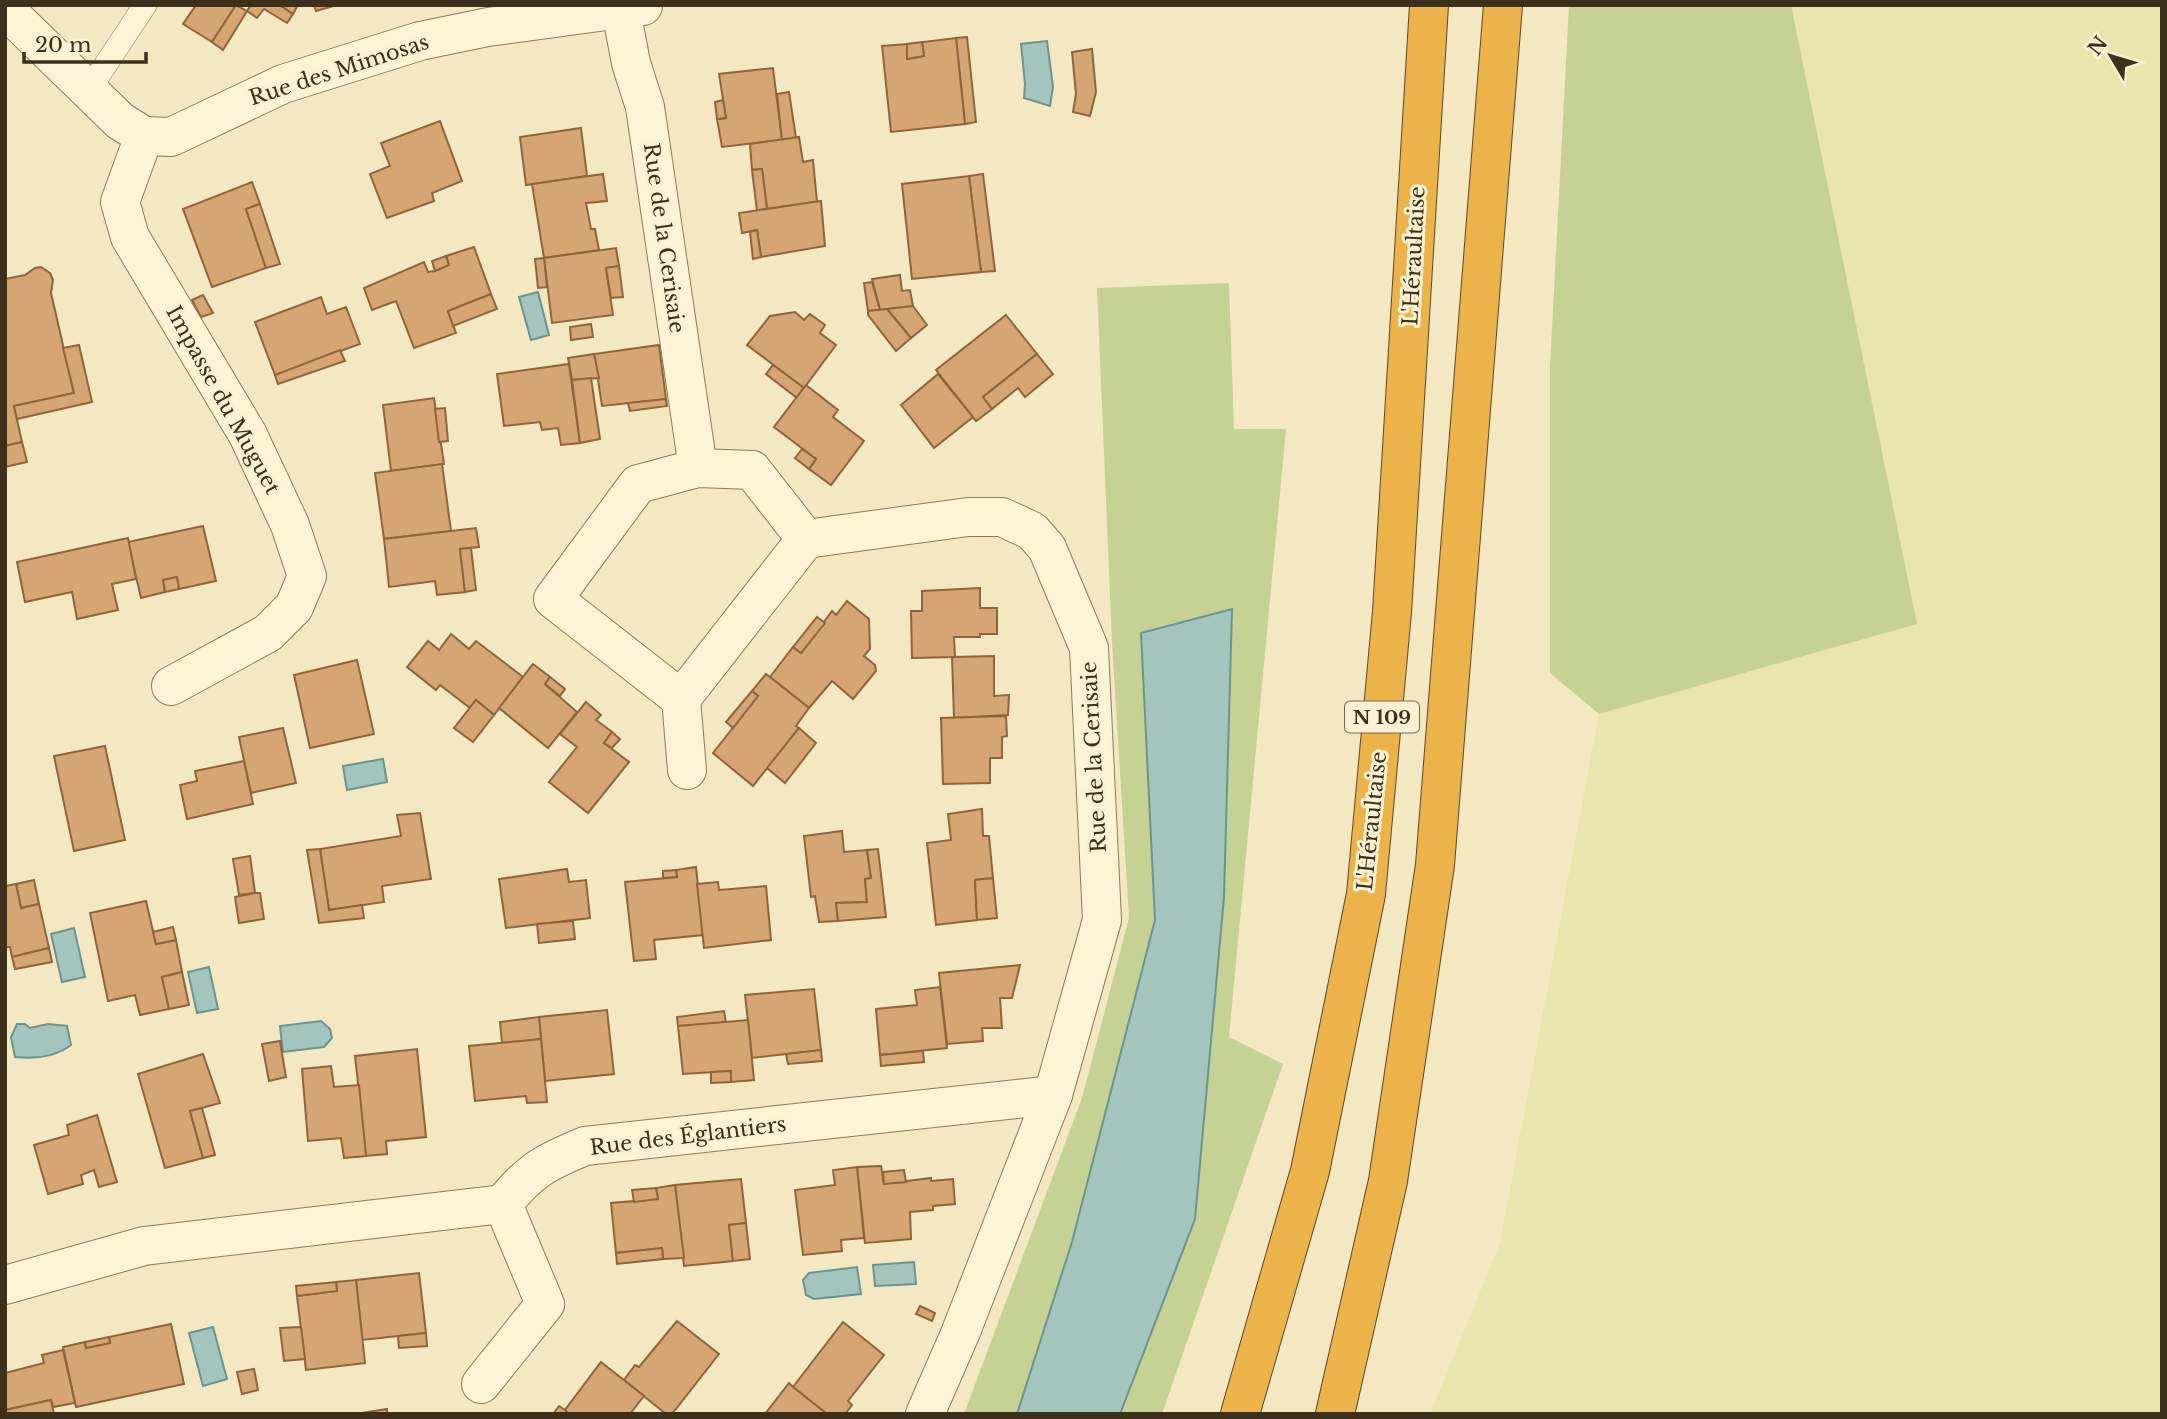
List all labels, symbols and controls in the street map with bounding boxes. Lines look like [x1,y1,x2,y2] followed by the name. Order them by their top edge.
[24,21,147,65] scale bar
[2076,21,2146,91] north arrow
[246,29,432,111] street label: Rue des Mimosas
[35,32,92,58] text: 20 m
[2083,32,2113,60] text: N
[638,141,690,335] street label: Rue de la Cerisaie
[1397,186,1431,326] street label: L'Héraultaise
[160,301,286,499] street label: Impasse du Muguet
[1076,661,1112,853] street label: Rue de la Cerisaie
[1345,702,1419,732] road number: N 109
[1352,750,1392,892] street label: L'Héraultaise
[588,1111,788,1161] street label: Rue des Églantiers

